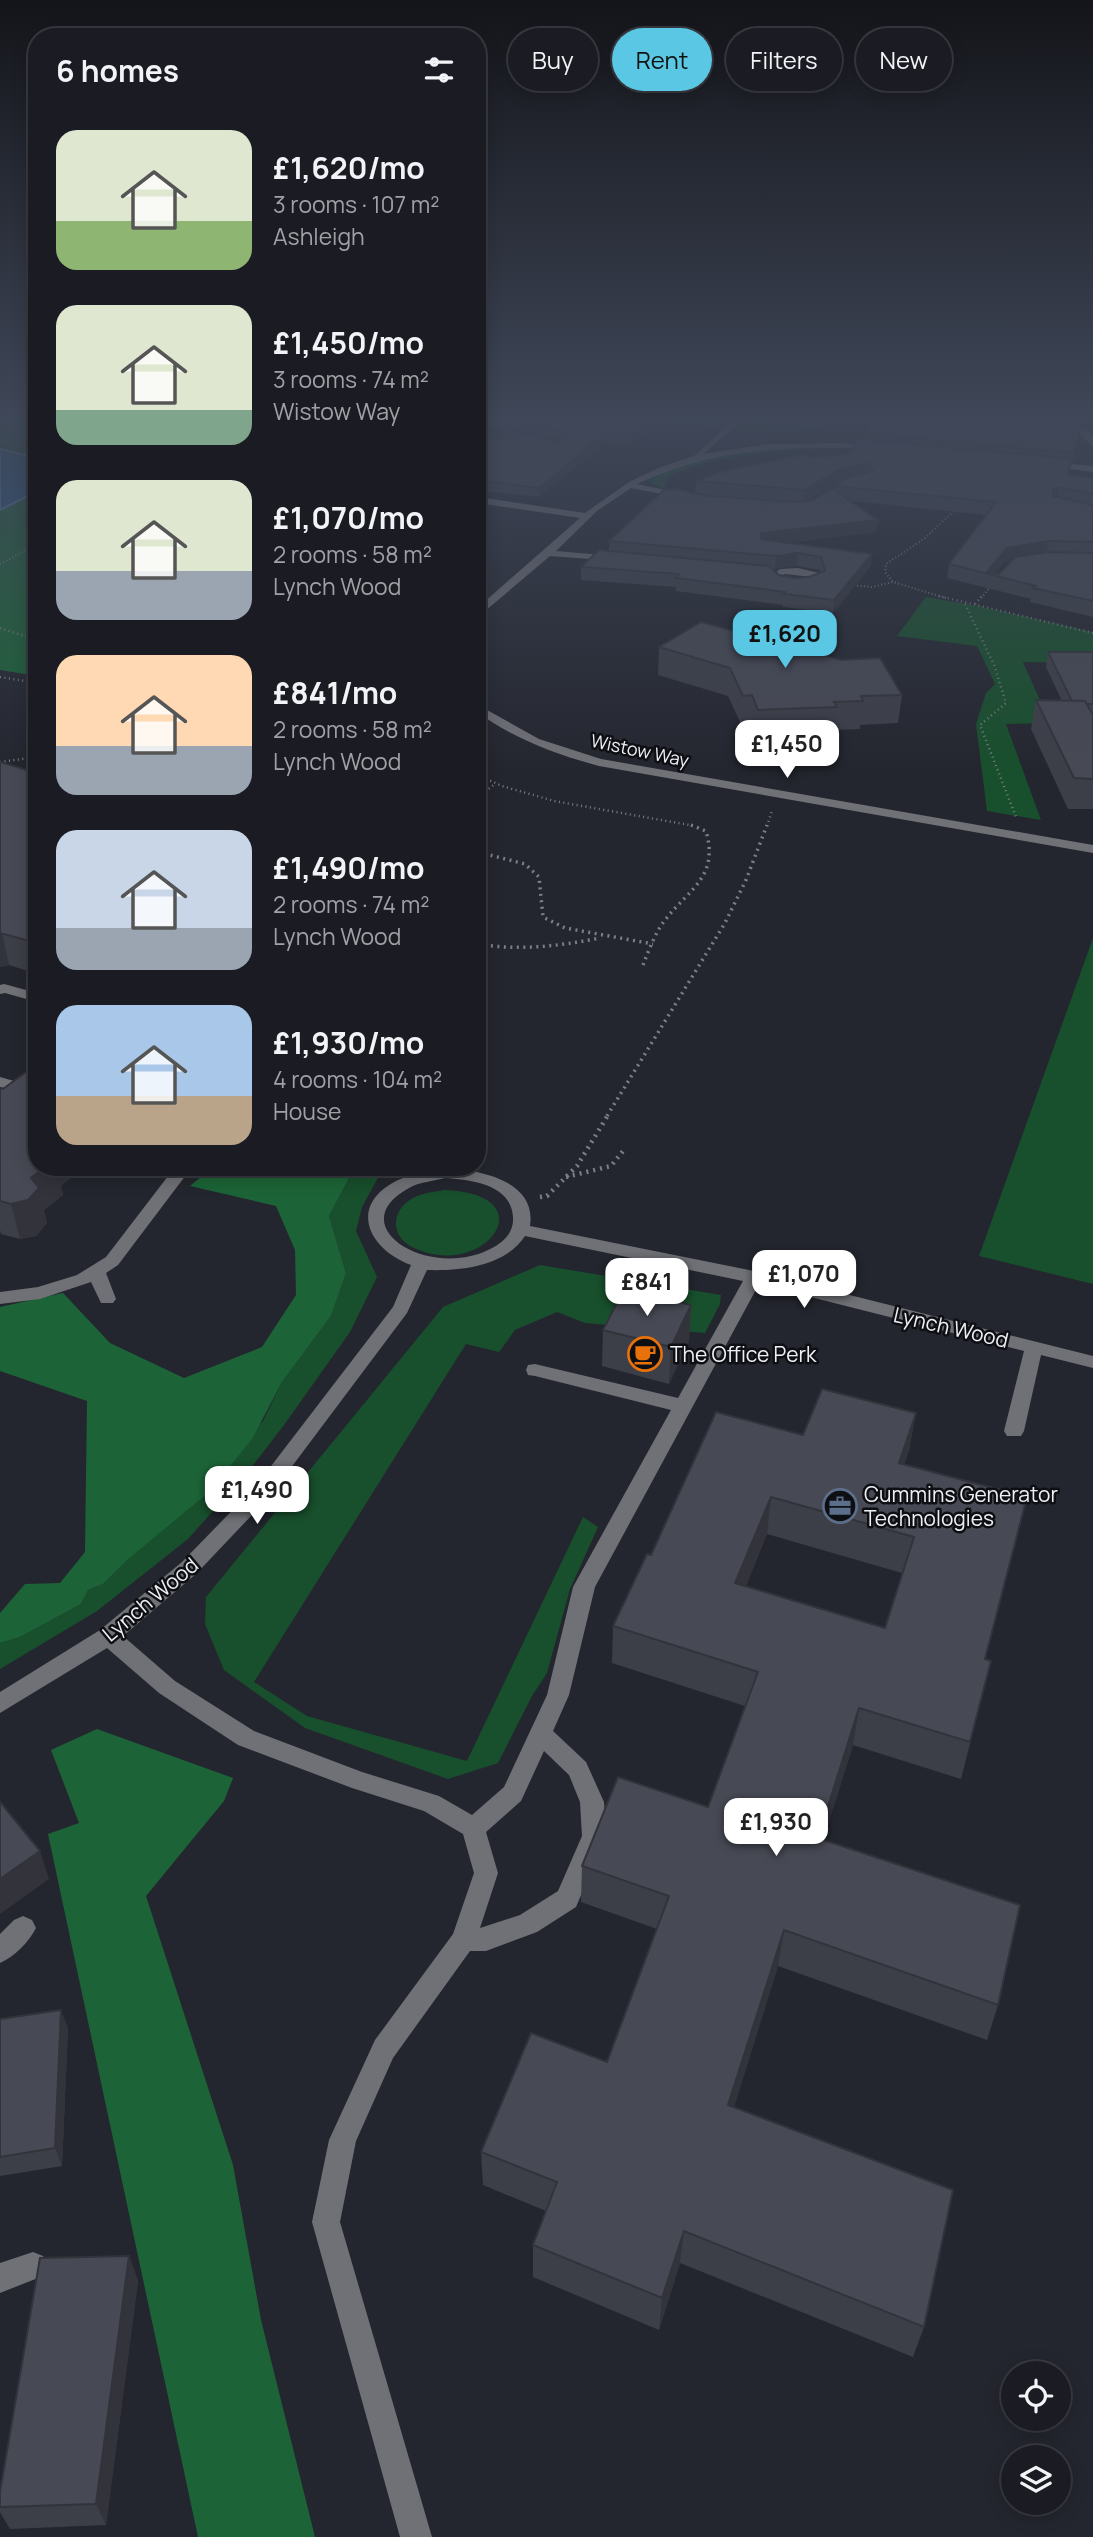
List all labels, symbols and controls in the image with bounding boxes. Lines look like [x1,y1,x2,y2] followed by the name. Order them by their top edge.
[508,28,598,91] chip: Buy
[612,28,712,91] chip: Rent
[726,28,842,91] chip: Filters
[856,28,952,91] chip: New
[56,50,179,91] text: 6 homes
[420,51,458,89] icon: filters
[273,147,425,188] text: £1,620/mo
[112,158,196,242] icon: home
[273,188,439,220] text: 3 rooms · 107 m²
[273,220,365,252] text: Ashleigh
[273,322,424,363] text: £1,450/mo
[112,333,196,417] icon: home
[273,363,429,395] text: 3 rooms · 74 m²
[273,395,400,427] text: Wistow Way
[273,497,424,538] text: £1,070/mo
[112,508,196,592] icon: home
[273,538,432,570] text: 2 rooms · 58 m²
[273,570,401,602] text: Lynch Wood
[728,610,842,670] pin: £1,620
[749,617,821,649] text: £1,620
[273,672,397,713] text: £841/mo
[112,683,196,767] icon: home
[273,713,432,745] text: 2 rooms · 58 m²
[730,720,844,780] pin: £1,450
[751,727,823,759] text: £1,450
[589,728,692,772] street label: Wistow Way
[273,745,401,777] text: Lynch Wood
[273,847,424,888] text: £1,490/mo
[112,858,196,942] icon: home
[273,888,429,920] text: 2 rooms · 74 m²
[273,920,401,952] text: Lynch Wood
[273,1022,424,1063] text: £1,930/mo
[112,1033,196,1117] icon: home
[273,1063,442,1095] text: 4 rooms · 104 m²
[273,1095,342,1127] text: House
[747,1250,861,1310] pin: £1,070
[768,1257,840,1289] text: £1,070
[606,1258,688,1318] pin: £841
[621,1265,673,1297] text: £841
[891,1300,1011,1354] street label: Lynch Wood
[626,1335,664,1373] cafe icon: The Office Perk
[670,1340,817,1368] place label: The Office Perk
[200,1466,314,1526] pin: £1,490
[221,1473,293,1505] text: £1,490
[864,1480,1058,1532] place label: Cummins Generator Technologies
[821,1487,859,1525] office icon: Cummins Generator Technologies
[96,1551,204,1647] street label: Lynch Wood
[719,1798,833,1858] pin: £1,930
[740,1805,812,1837] text: £1,930
[1001,2361,1071,2515] map controls
[1001,2361,1071,2431] button: locate
[1001,2445,1071,2515] button: layers

